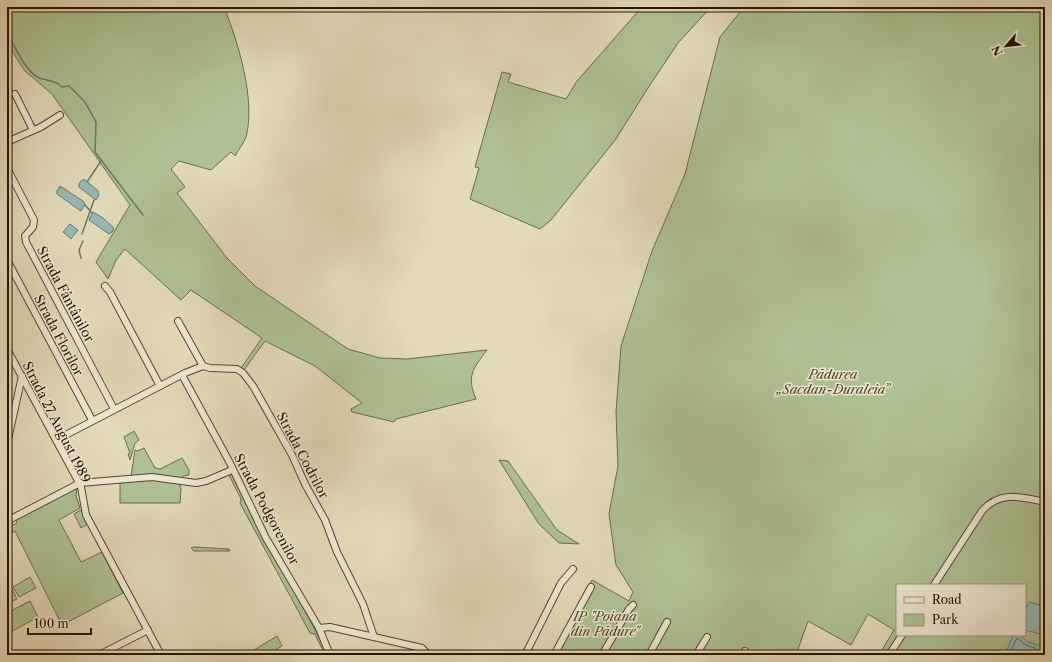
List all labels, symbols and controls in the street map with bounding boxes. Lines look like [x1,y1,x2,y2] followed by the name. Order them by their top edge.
[986,26,1026,66] north arrow
[989,43,1006,58] text: N
[34,243,98,345] street label: Strada Fântânilor
[31,292,87,379] street label: Strada Florilor
[19,359,95,485] street label: Strada 27 August 1989
[774,366,892,397] park label: Pădurea „Sacdan-Duraleia”
[274,409,333,501] street label: Strada Codrilor
[231,451,303,568] street label: Strada Podgorenilor
[896,584,1026,636] legend
[932,592,962,607] text: Road
[571,608,641,639] park label: IP "Poiana din Pădure"
[28,610,91,636] scale bar
[932,612,959,627] text: Park
[34,616,69,631] text: 100 m

